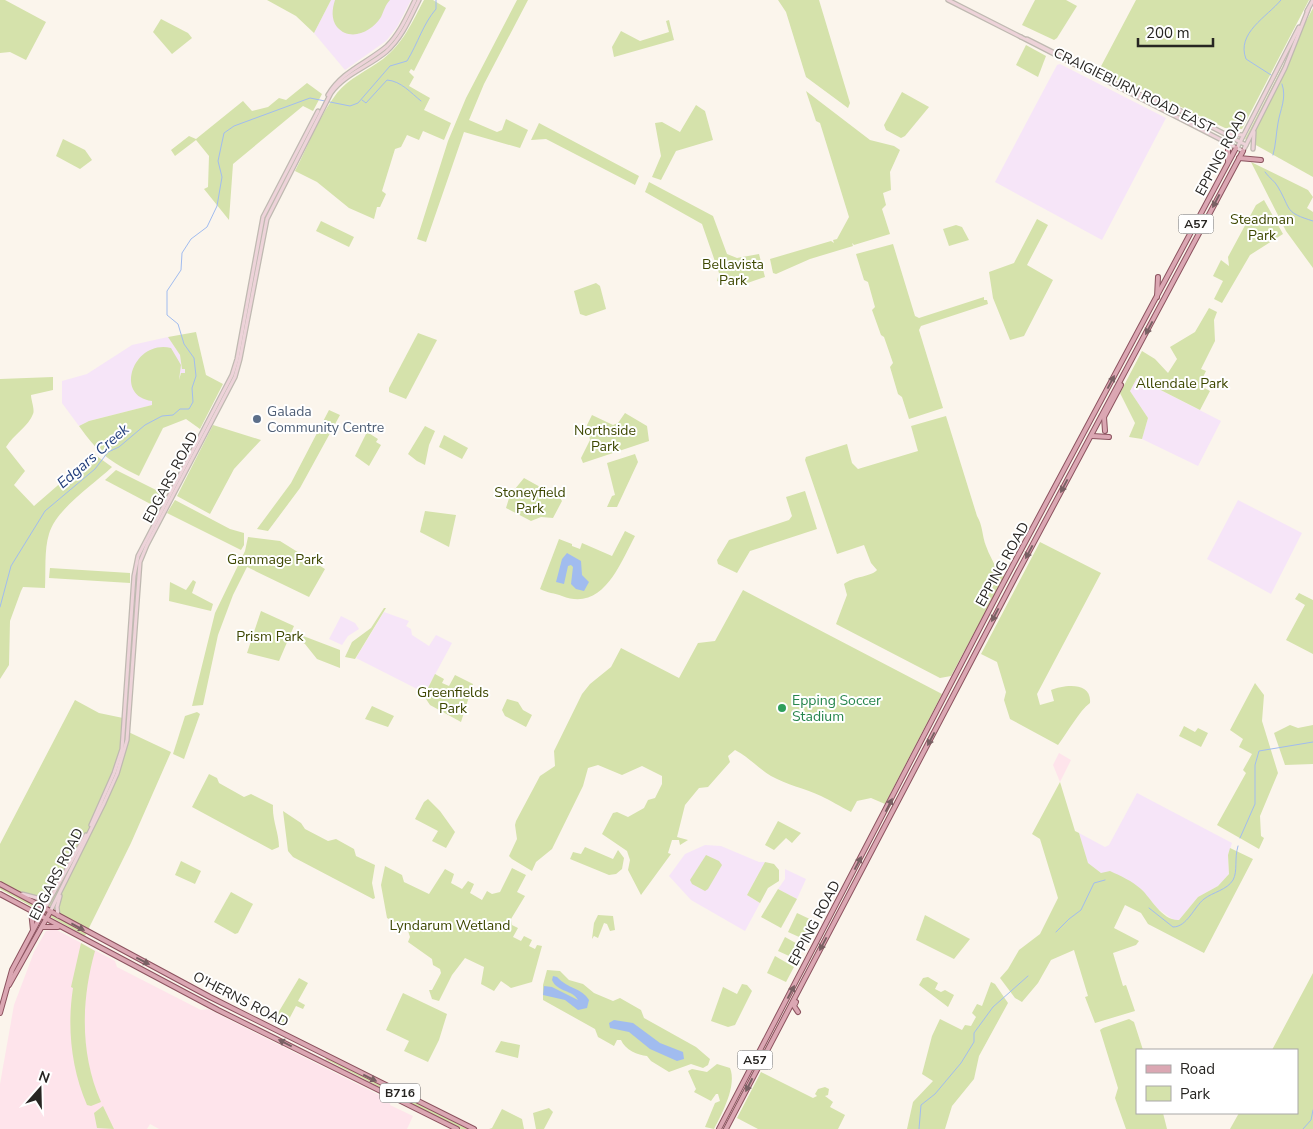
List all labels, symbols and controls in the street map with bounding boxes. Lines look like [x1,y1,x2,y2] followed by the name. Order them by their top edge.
[1138,15,1213,47] scale bar
[1146,23,1190,43] text: 200 m
[1050,43,1218,138] street label: CRAIGIEBURN ROAD EAST
[1191,107,1252,199] street label: EPPING ROAD
[1212,194,1220,208] one-way arrow
[1230,210,1294,245] park label: Steadman Park
[1178,214,1214,233] road number: A57
[702,255,764,290] park label: Bellavista Park
[1144,321,1153,334] one-way arrow
[1136,374,1229,393] park label: Allendale Park
[1107,375,1115,390] one-way arrow
[267,402,384,437] place label: Galada Community Centre
[251,413,263,425] marker: Galada Community Centre
[53,419,134,493] water label: Edgars Creek
[574,421,636,456] park label: Northside Park
[138,428,203,526] street label: EDGARS ROAD
[1060,478,1068,493] one-way arrow
[494,483,566,518] park label: Stoneyfield Park
[971,519,1034,610] street label: EPPING ROAD
[1025,544,1033,559] one-way arrow
[227,550,324,569] park label: Gammage Park
[991,608,999,623] one-way arrow
[236,627,305,646] park label: Prism Park
[417,683,489,718] park label: Greenfields Park
[792,691,881,726] place label: Epping Soccer Stadium
[776,702,788,714] marker: Epping Soccer Stadium
[927,732,935,746] one-way arrow
[885,797,893,812] one-way arrow
[25,825,88,924] street label: EDGARS ROAD
[854,856,862,870] one-way arrow
[784,877,845,969] street label: EPPING ROAD
[390,916,510,935] park label: Lyndarum Wetland
[71,923,85,931] one-way arrow
[819,937,827,952] one-way arrow
[135,957,150,965] one-way arrow
[190,967,292,1032] street label: O'HERNS ROAD
[787,985,795,1000] one-way arrow
[277,1039,292,1047] one-way arrow
[1136,1049,1298,1114] legend
[738,1050,772,1070] road number: A57
[1180,1059,1215,1079] text: Road
[15,1064,65,1114] north arrow
[36,1067,52,1088] text: N
[363,1074,378,1082] one-way arrow
[745,1078,753,1092] one-way arrow
[380,1084,420,1102] road number: B716
[1180,1084,1210,1104] text: Park

